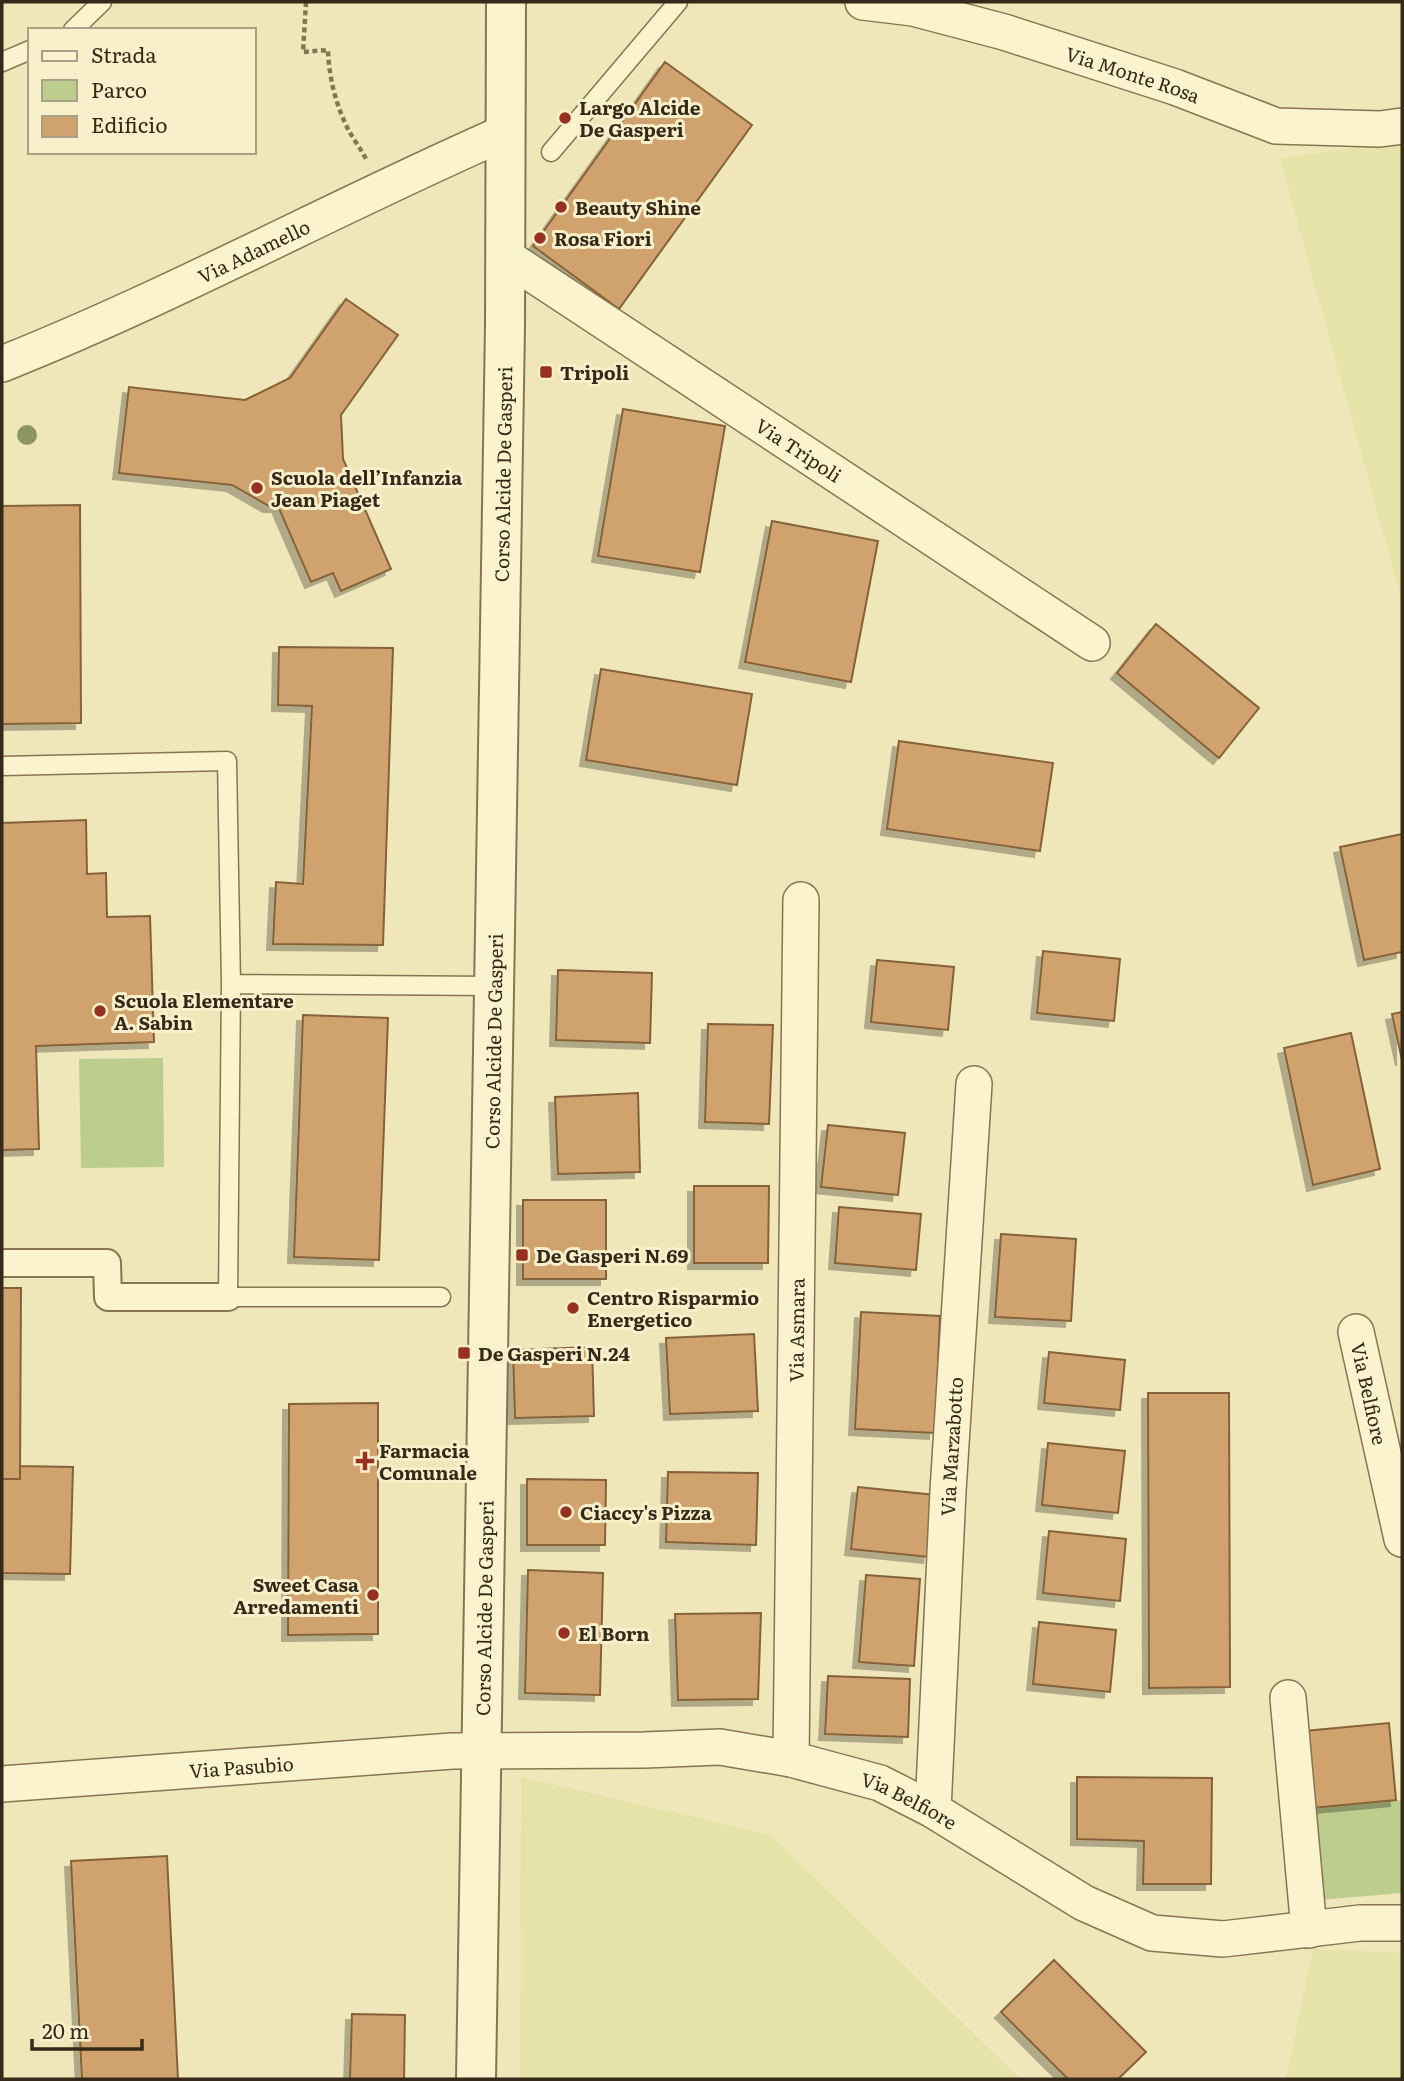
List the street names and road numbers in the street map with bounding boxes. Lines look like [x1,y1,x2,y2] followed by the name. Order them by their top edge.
[1062,39,1205,110] street label: Via Monte Rosa
[193,212,314,290] street label: Via Adamello
[487,366,518,582] street label: Corso Alcide De Gasperi
[750,411,848,489] street label: Via Tripoli
[477,933,509,1149] street label: Corso Alcide De Gasperi
[781,1277,811,1382] street label: Via Asmara
[1345,1339,1395,1448] street label: Via Belfiore
[933,1376,969,1517] street label: Via Marzabotto
[468,1500,500,1716] street label: Corso Alcide De Gasperi
[188,1749,295,1784] street label: Via Pasubio
[858,1765,963,1836] street label: Via Belfiore

